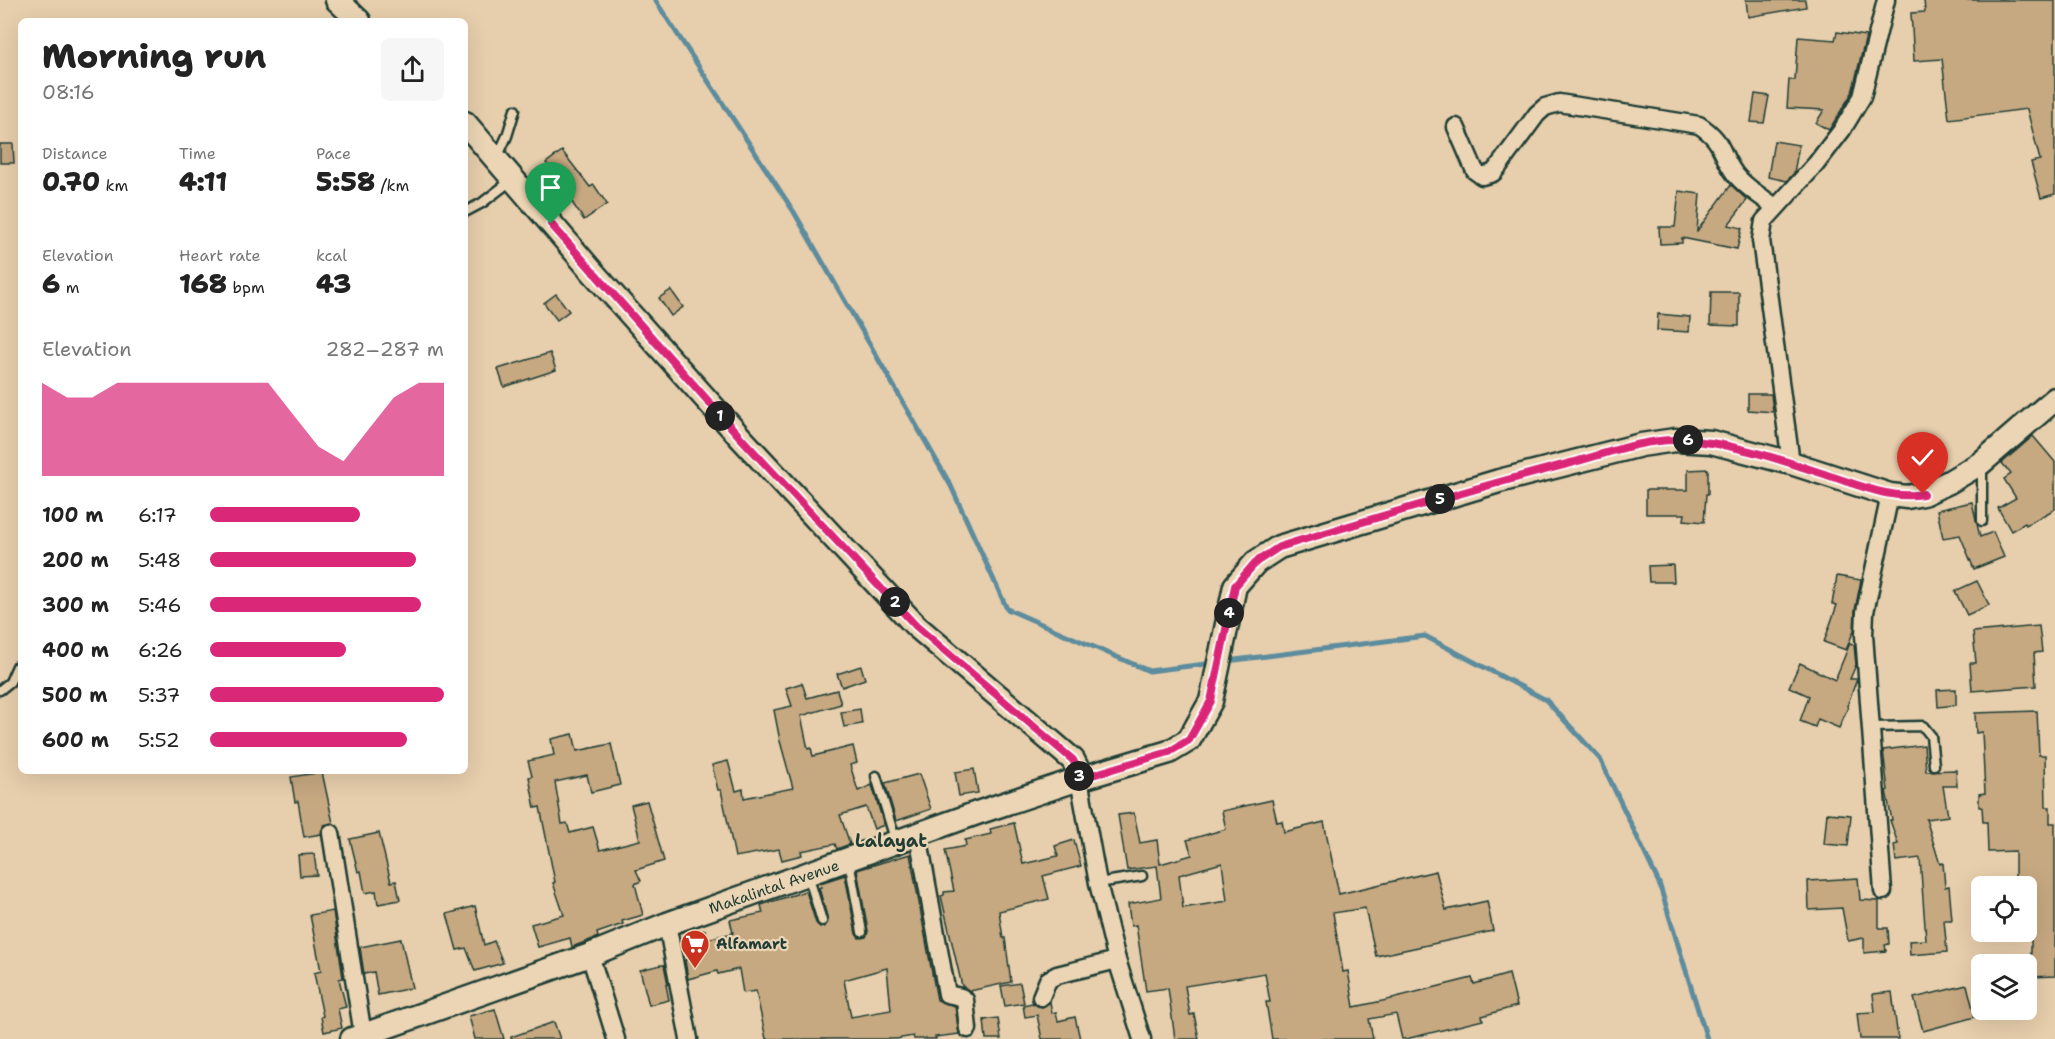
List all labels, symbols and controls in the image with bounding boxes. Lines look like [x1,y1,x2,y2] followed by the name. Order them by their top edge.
[42,34,266,79] text: Morning run
[381,38,444,101] button: share
[42,79,95,105] text: 08:16
[42,143,108,164] text: Distance
[179,143,216,164] text: Time
[316,143,351,164] text: Pace
[525,162,576,224] pin
[42,164,100,199] text: 0.70
[179,164,227,199] text: 4:11
[316,164,375,199] text: 5:58
[534,171,567,204] icon: arrive
[100,175,128,196] text: km
[375,175,409,196] text: /km
[42,245,114,266] text: Elevation
[179,245,261,266] text: Heart rate
[316,245,347,266] text: kcal
[42,266,60,301] text: 6
[179,266,227,301] text: 168
[316,266,351,301] text: 43
[60,277,79,298] text: m
[227,277,265,298] text: bpm
[42,336,132,362] text: Elevation
[326,336,444,362] text: 282–287 m
[705,401,735,431] pin: 1
[716,405,724,426] text: 1
[1673,425,1703,455] pin: 6
[1682,429,1694,450] text: 6
[1897,432,1948,494] pin
[1906,441,1939,474] icon: check
[1425,484,1455,514] pin: 5
[1435,488,1445,509] text: 5
[42,502,104,528] text: 100 m
[138,502,177,528] text: 6:17
[42,547,109,573] text: 200 m
[138,547,181,573] text: 5:48
[880,587,910,617] pin: 2
[889,591,901,612] text: 2
[42,592,109,618] text: 300 m
[138,592,181,618] text: 5:46
[1214,598,1244,628] pin: 4
[1223,602,1235,623] text: 4
[42,637,109,663] text: 400 m
[138,637,183,663] text: 6:26
[42,682,108,708] text: 500 m
[138,682,180,708] text: 5:37
[42,727,109,753] text: 600 m
[138,727,180,753] text: 5:52
[1064,761,1094,791] pin: 3
[1073,765,1085,786] text: 3
[855,829,927,853] district label: Lalayat
[706,855,842,919] street label: Makalintal Avenue
[1971,876,2037,1020] map controls
[1971,876,2037,942] button: locate
[679,928,711,970] supermarket icon: Alfamart
[716,934,787,954] place label: Alfamart
[1971,954,2037,1020] button: layers

